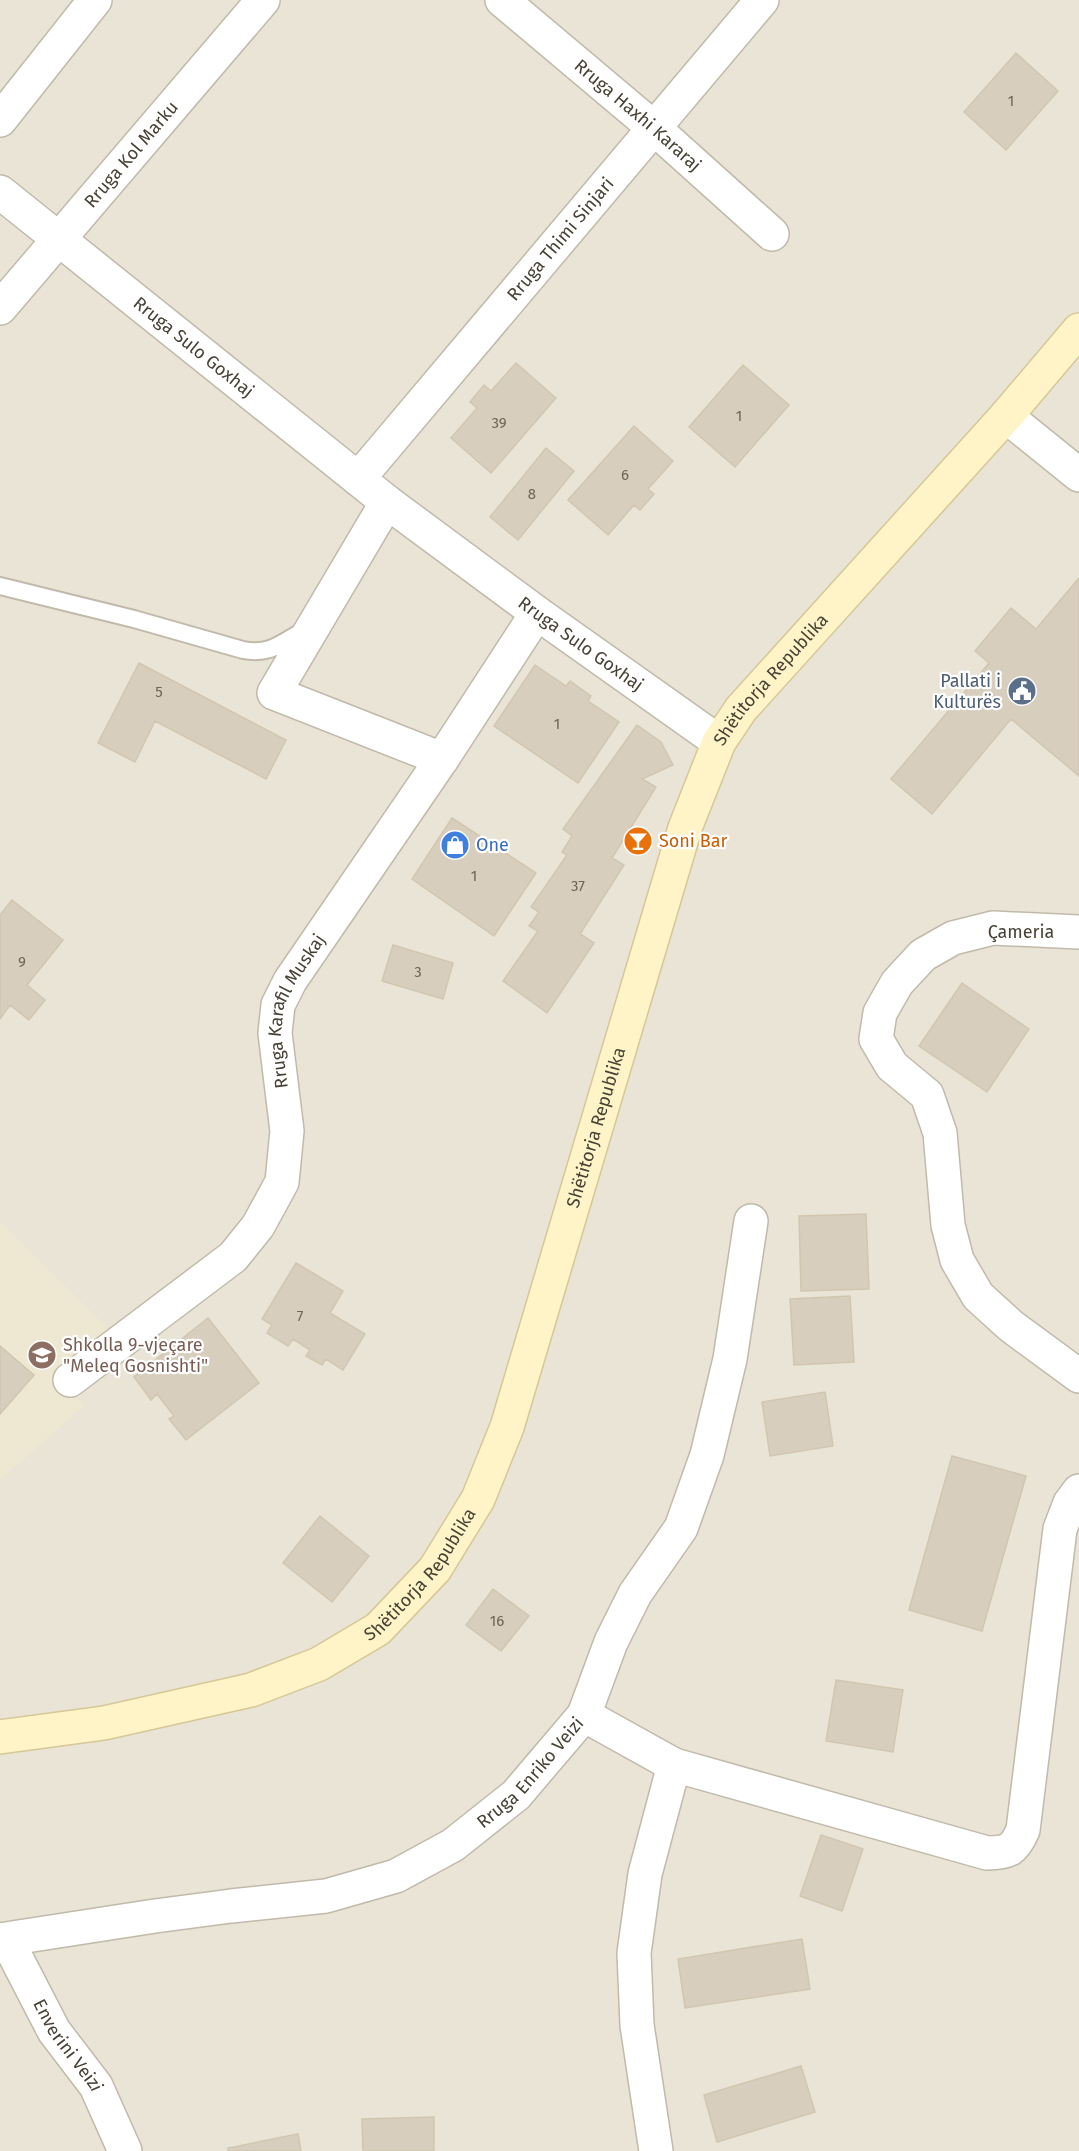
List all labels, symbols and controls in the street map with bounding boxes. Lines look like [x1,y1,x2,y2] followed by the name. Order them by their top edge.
[570,55,706,176] street label: Rruga Haxhi Kararaj
[1008,92,1014,110] house number: 1
[80,97,183,212] street label: Rruga Kol Marku
[502,173,619,305] street label: Rruga Thimi Sinjari
[129,292,258,402] street label: Rruga Sulo Goxhaj
[736,407,742,425] house number: 1
[491,414,507,432] house number: 39
[621,466,629,484] house number: 6
[528,485,536,503] house number: 8
[514,592,648,696] street label: Rruga Sulo Goxhaj
[709,609,833,750] street label: Shëtitorja Republika
[933,670,1001,713] place label: Pallati i Kulturës
[1006,675,1038,707] public building icon: Pallati i Kulturës
[155,683,163,701] house number: 5
[554,715,560,733] house number: 1
[622,825,654,857] bar icon: Soni Bar
[439,829,471,861] shop icon: One
[659,830,727,852] place label: Soni Bar
[476,834,509,856] place label: One
[471,867,477,885] house number: 1
[571,877,585,895] house number: 37
[988,921,1054,943] street label: Çameria
[264,930,330,1090] street label: Rruga Karafil Muskaj
[18,953,26,971] house number: 9
[414,963,422,981] house number: 3
[562,1045,630,1210] street label: Shëtitorja Republika
[297,1307,304,1325] house number: 7
[63,1334,208,1377] place label: Shkolla 9-vjeçare "Meleq Gosnishti"
[26,1339,58,1371] school or university icon: Shkolla 9-vjeçare "Meleq Gosnishti"
[360,1504,481,1646] street label: Shëtitorja Republika
[490,1612,504,1630] house number: 16
[472,1713,588,1833] street label: Rruga Enriko Veizi
[28,1995,108,2095] street label: Enverini Veizi

